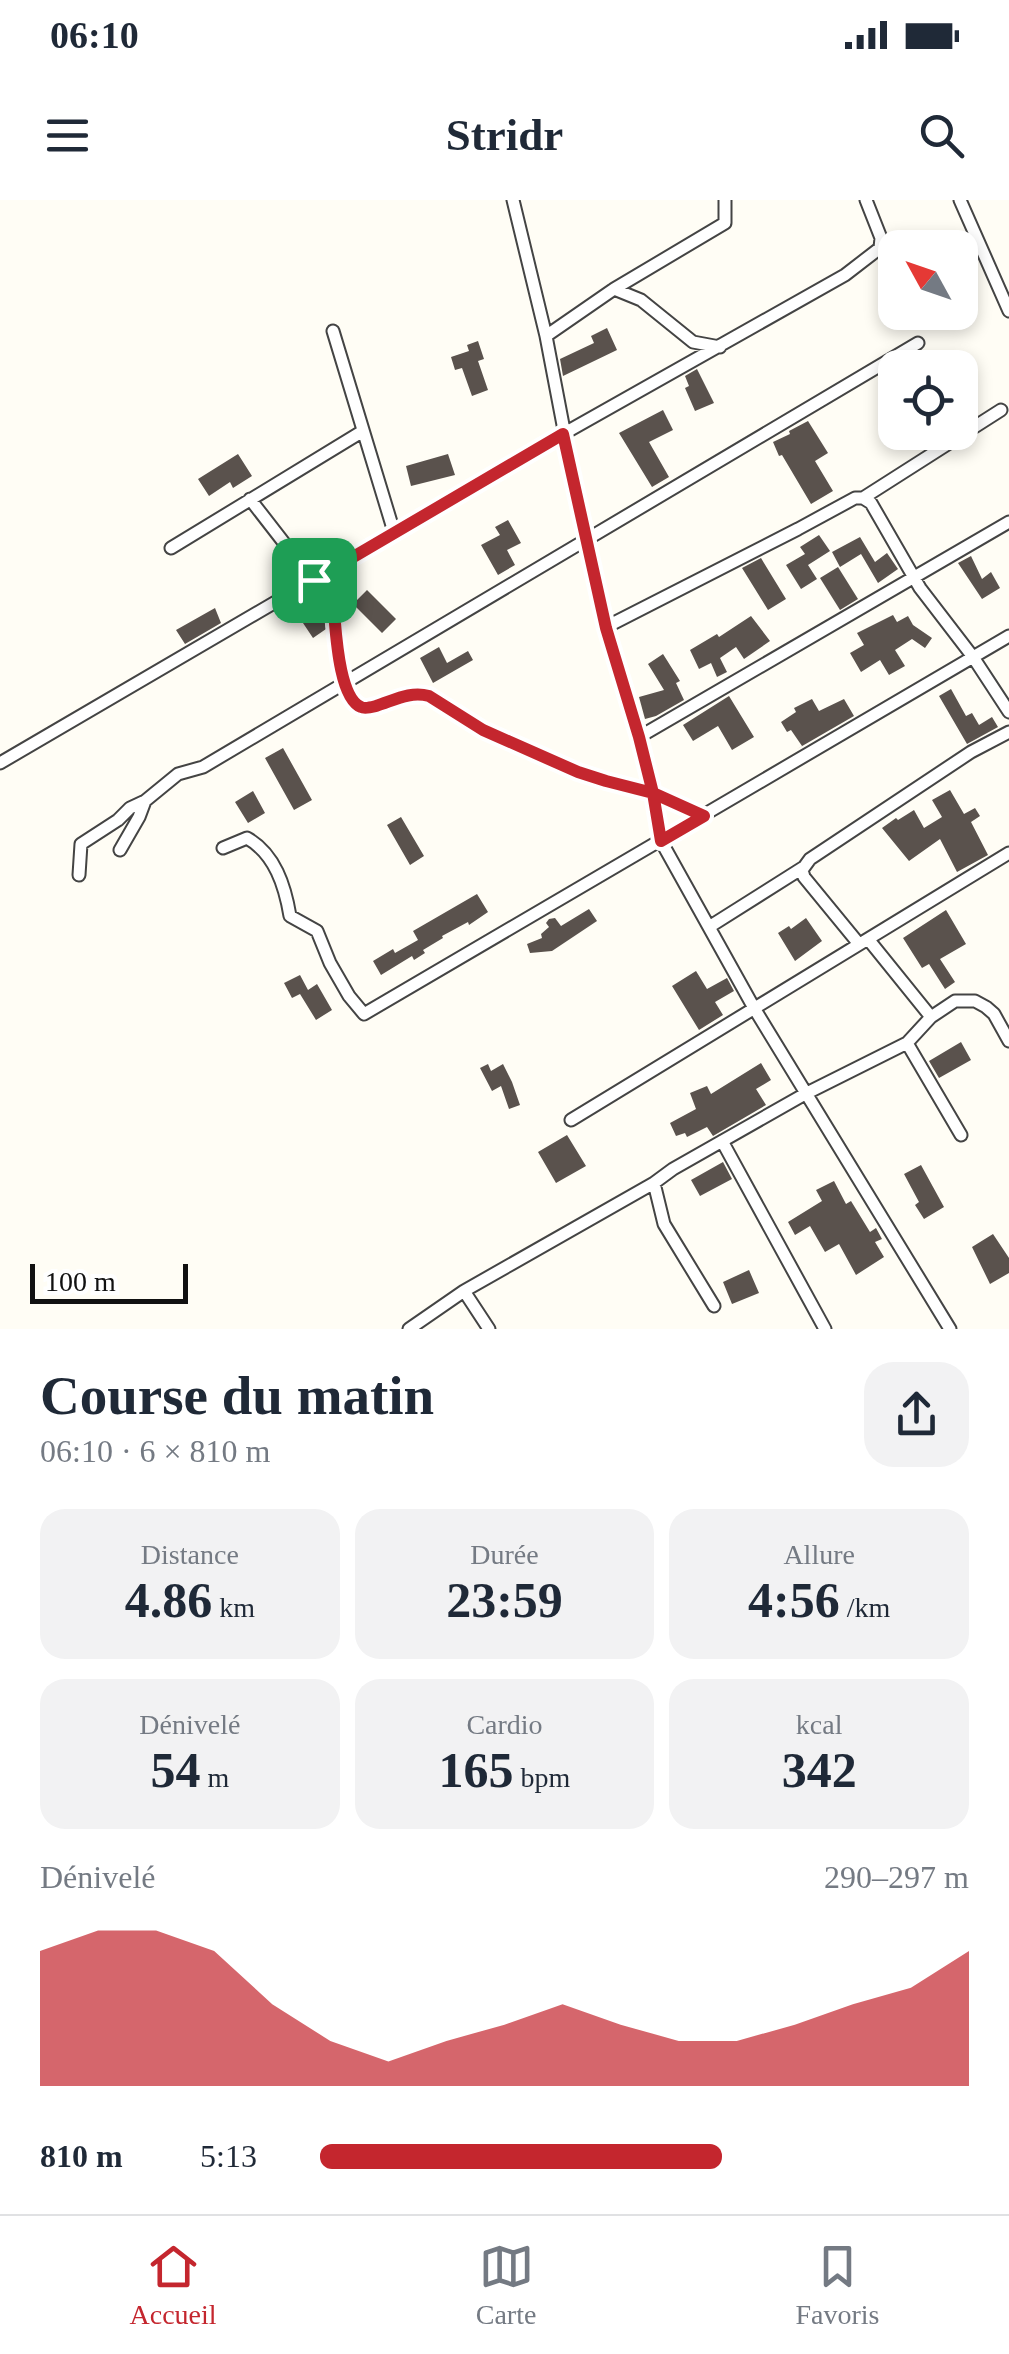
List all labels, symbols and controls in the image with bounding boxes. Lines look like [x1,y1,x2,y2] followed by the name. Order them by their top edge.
[50,14,139,56] text: 06:10
[40,108,95,163] icon: menu
[914,108,969,163] icon: search
[446,110,563,160] text: Stridr
[878,230,978,330] north arrow
[878,230,978,450] map controls
[878,350,978,450] button: locate
[272,538,357,623] pin
[287,553,342,608] icon: arrive
[30,1259,188,1304] scale bar
[45,1266,116,1297] text: 100 m
[864,1362,969,1467] button: share
[40,1365,434,1426] text: Course du matin
[40,1433,270,1469] text: 06:10 · 6 × 810 m
[141,1539,239,1570] text: Distance
[470,1539,539,1570] text: Durée
[783,1539,855,1570] text: Allure
[125,1572,212,1628] text: 4.86
[446,1572,563,1628] text: 23:59
[748,1572,840,1628] text: 4:56
[212,1592,255,1623] text: km
[840,1592,890,1623] text: /km
[139,1709,240,1740] text: Dénivelé
[466,1709,543,1740] text: Cardio
[796,1709,842,1740] text: kcal
[150,1742,200,1798] text: 54
[439,1742,514,1798] text: 165
[782,1742,857,1798] text: 342
[200,1762,229,1793] text: m
[514,1762,570,1793] text: bpm
[40,1859,156,1895] text: Dénivelé
[824,1859,969,1895] text: 290–297 m
[40,2138,123,2174] text: 810 m
[200,2138,257,2174] text: 5:13
[130,2239,217,2331] tab: Accueil
[476,2239,536,2331] tab: Carte
[795,2239,879,2331] tab: Favoris

